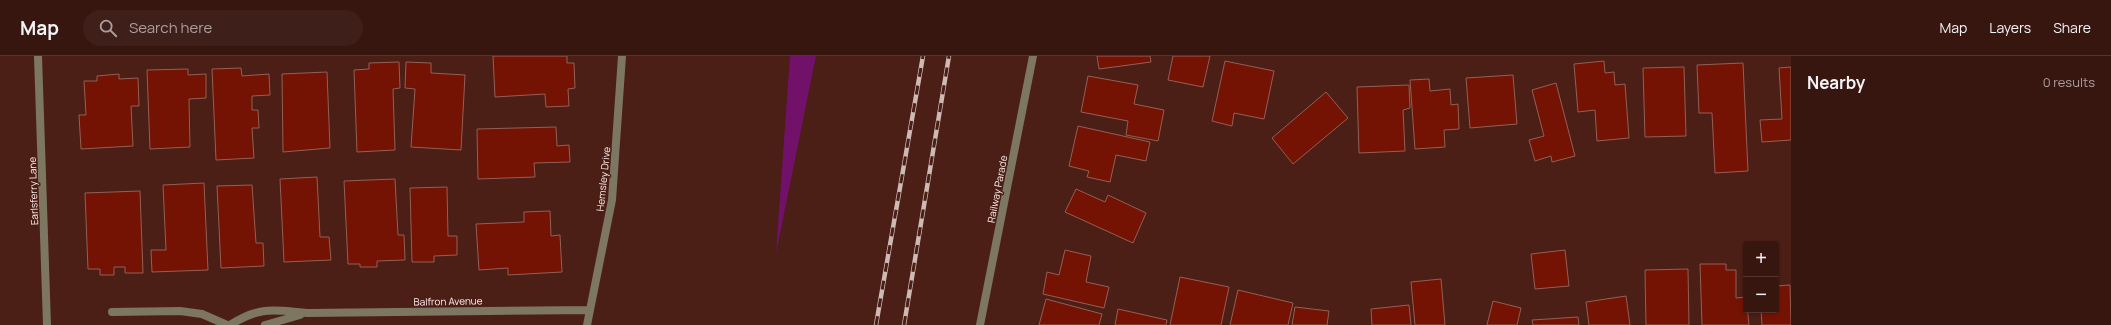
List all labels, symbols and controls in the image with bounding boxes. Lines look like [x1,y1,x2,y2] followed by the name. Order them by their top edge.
[83,10,363,46] search box
[20,15,59,41] text: Map
[97,17,119,39] icon: search
[129,17,212,38] text: Search here
[1939,18,1967,37] text: Map
[1989,18,2031,37] text: Layers
[2053,18,2091,37] text: Share
[1807,71,1865,94] text: Nearby
[2043,73,2095,91] text: 0 results
[593,146,613,212] street label: Hemsley Drive
[984,154,1010,224] street label: Railway Parade
[25,156,41,225] street label: Earlsferry Lane
[1743,241,1779,313] map controls
[1743,241,1779,277] button: +
[1743,277,1779,313] button: −
[413,293,483,309] street label: Balfron Avenue

